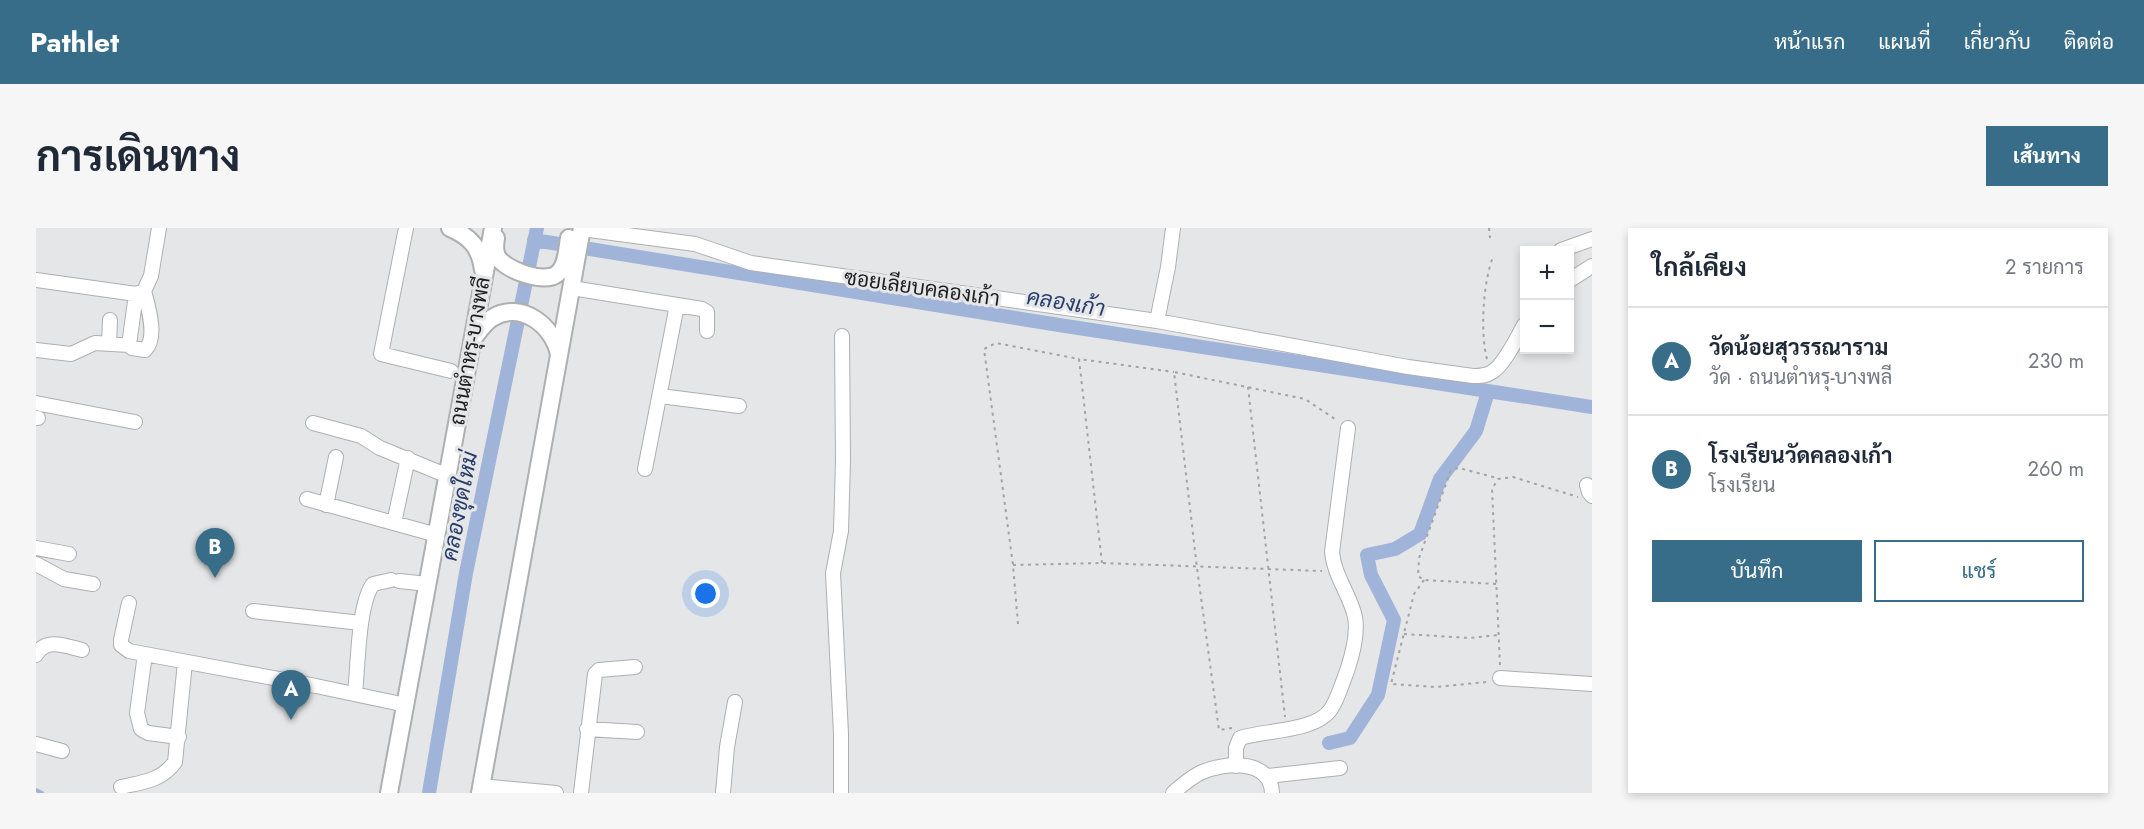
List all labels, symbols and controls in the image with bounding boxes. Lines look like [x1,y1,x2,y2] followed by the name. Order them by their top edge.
[30,22,119,63] text: Pathlet
[1774,27,1845,57] text: หน้าแรก
[1878,27,1931,57] text: แผนที่
[1964,27,2031,57] text: เกี่ยวกับ
[2064,27,2114,57] text: ติดต่อ
[36,126,240,187] text: การเดินทาง
[1986,126,2108,186] button: เส้นทาง
[1520,246,1574,354] map controls
[1520,246,1574,300] button: +
[1652,248,1747,286] text: ใกล้เคียง
[2005,253,2084,282] text: 2 รายการ
[842,262,1002,314] street label: ซอยเลียบคลองเก้า
[442,274,498,428] street label: ถนนตำหรุ-บางพลี
[1024,280,1108,324] water label: คลองเก้า
[1520,300,1574,354] button: −
[1709,331,1888,363] text: วัดน้อยสุวรรณาราม
[1664,347,1679,376] text: A
[2028,347,2084,376] text: 230 m
[1709,363,1892,392] text: วัด · ถนนตำหรุ-บางพลี
[1709,439,1892,471] text: โรงเรียนวัดคลองเก้า
[433,447,485,564] water label: คลองขุดใหม่
[1665,455,1678,484] text: B
[2028,455,2084,484] text: 260 m
[1709,471,1775,500] text: โรงเรียน
[196,528,234,578] pin: B
[1652,540,1862,602] button: บันทึก
[1874,540,2084,602] button: แชร์
[691,579,720,608] your location
[272,670,310,720] pin: A

